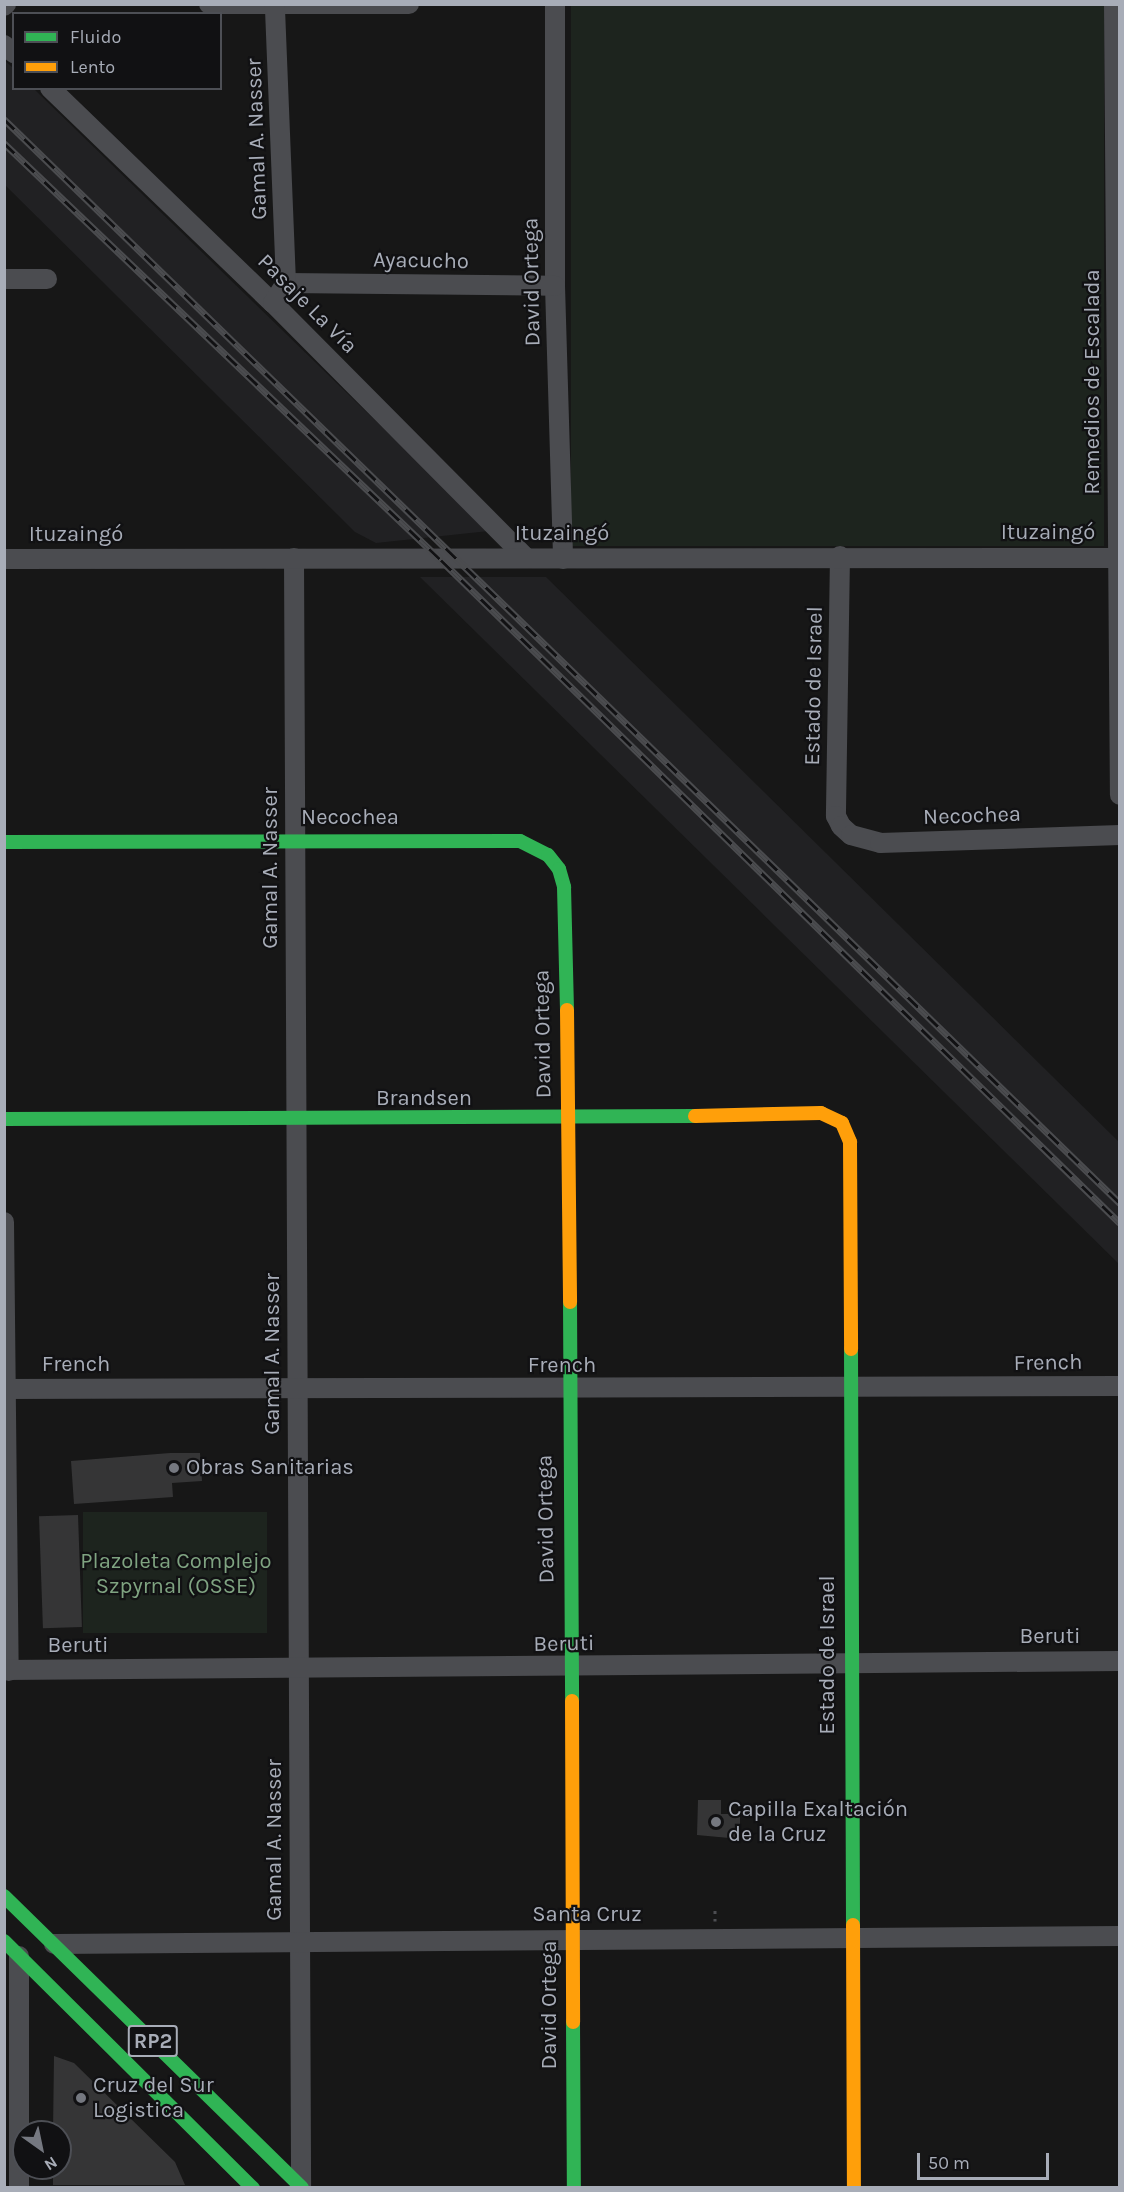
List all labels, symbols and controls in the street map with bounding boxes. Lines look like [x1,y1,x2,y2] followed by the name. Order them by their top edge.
[12,12,222,90] legend
[70,26,121,48] text: Fluido
[70,56,115,78] text: Lento
[241,58,273,220] street label: Gamal A. Nasser
[518,217,546,347] street label: David Ortega
[373,247,469,275] street label: Ayacucho
[252,249,362,359] street label: Pasaje La Vía
[1080,269,1106,495] street label: Remedios de Escalada
[1001,520,1095,546] street label: Ituzaingó
[515,521,609,547] street label: Ituzaingó
[29,522,123,548] street label: Ituzaingó
[799,606,829,766] street label: Estado de Israel
[258,787,284,949] street label: Gamal A. Nasser
[923,801,1021,831] street label: Necochea
[301,805,399,831] street label: Necochea
[529,969,557,1099] street label: David Ortega
[376,1086,472,1112] street label: Brandsen
[260,1273,286,1435] street label: Gamal A. Nasser
[1013,1349,1083,1377] street label: French
[42,1352,110,1378] street label: French
[528,1353,596,1379] street label: French
[532,1454,560,1584] street label: David Ortega
[186,1455,354,1481] place label: Obras Sanitarias
[167,1461,181,1475] marker: Obras Sanitarias
[80,1548,272,1600] park label: Plazoleta Complejo Szpyrnal (OSSE)
[815,1575,841,1735] street label: Estado de Israel
[1019,1624,1081,1650] street label: Beruti
[533,1630,595,1658] street label: Beruti
[47,1633,109,1659] street label: Beruti
[262,1759,288,1921] street label: Gamal A. Nasser
[728,1796,908,1848] place label: Capilla Exaltación de la Cruz
[709,1815,723,1829] marker: Capilla Exaltación de la Cruz
[532,1902,642,1928] street label: Santa Cruz
[537,1941,563,2069] street label: David Ortega
[128,2023,178,2059] road number: RP2
[93,2072,214,2124] place label: Cruz del Sur Logistica
[74,2091,88,2105] marker: Cruz del Sur Logistica
[12,2120,72,2180] north arrow
[920,2141,1052,2179] scale bar
[928,2152,970,2174] text: 50 m
[41,2153,61,2175] text: N

